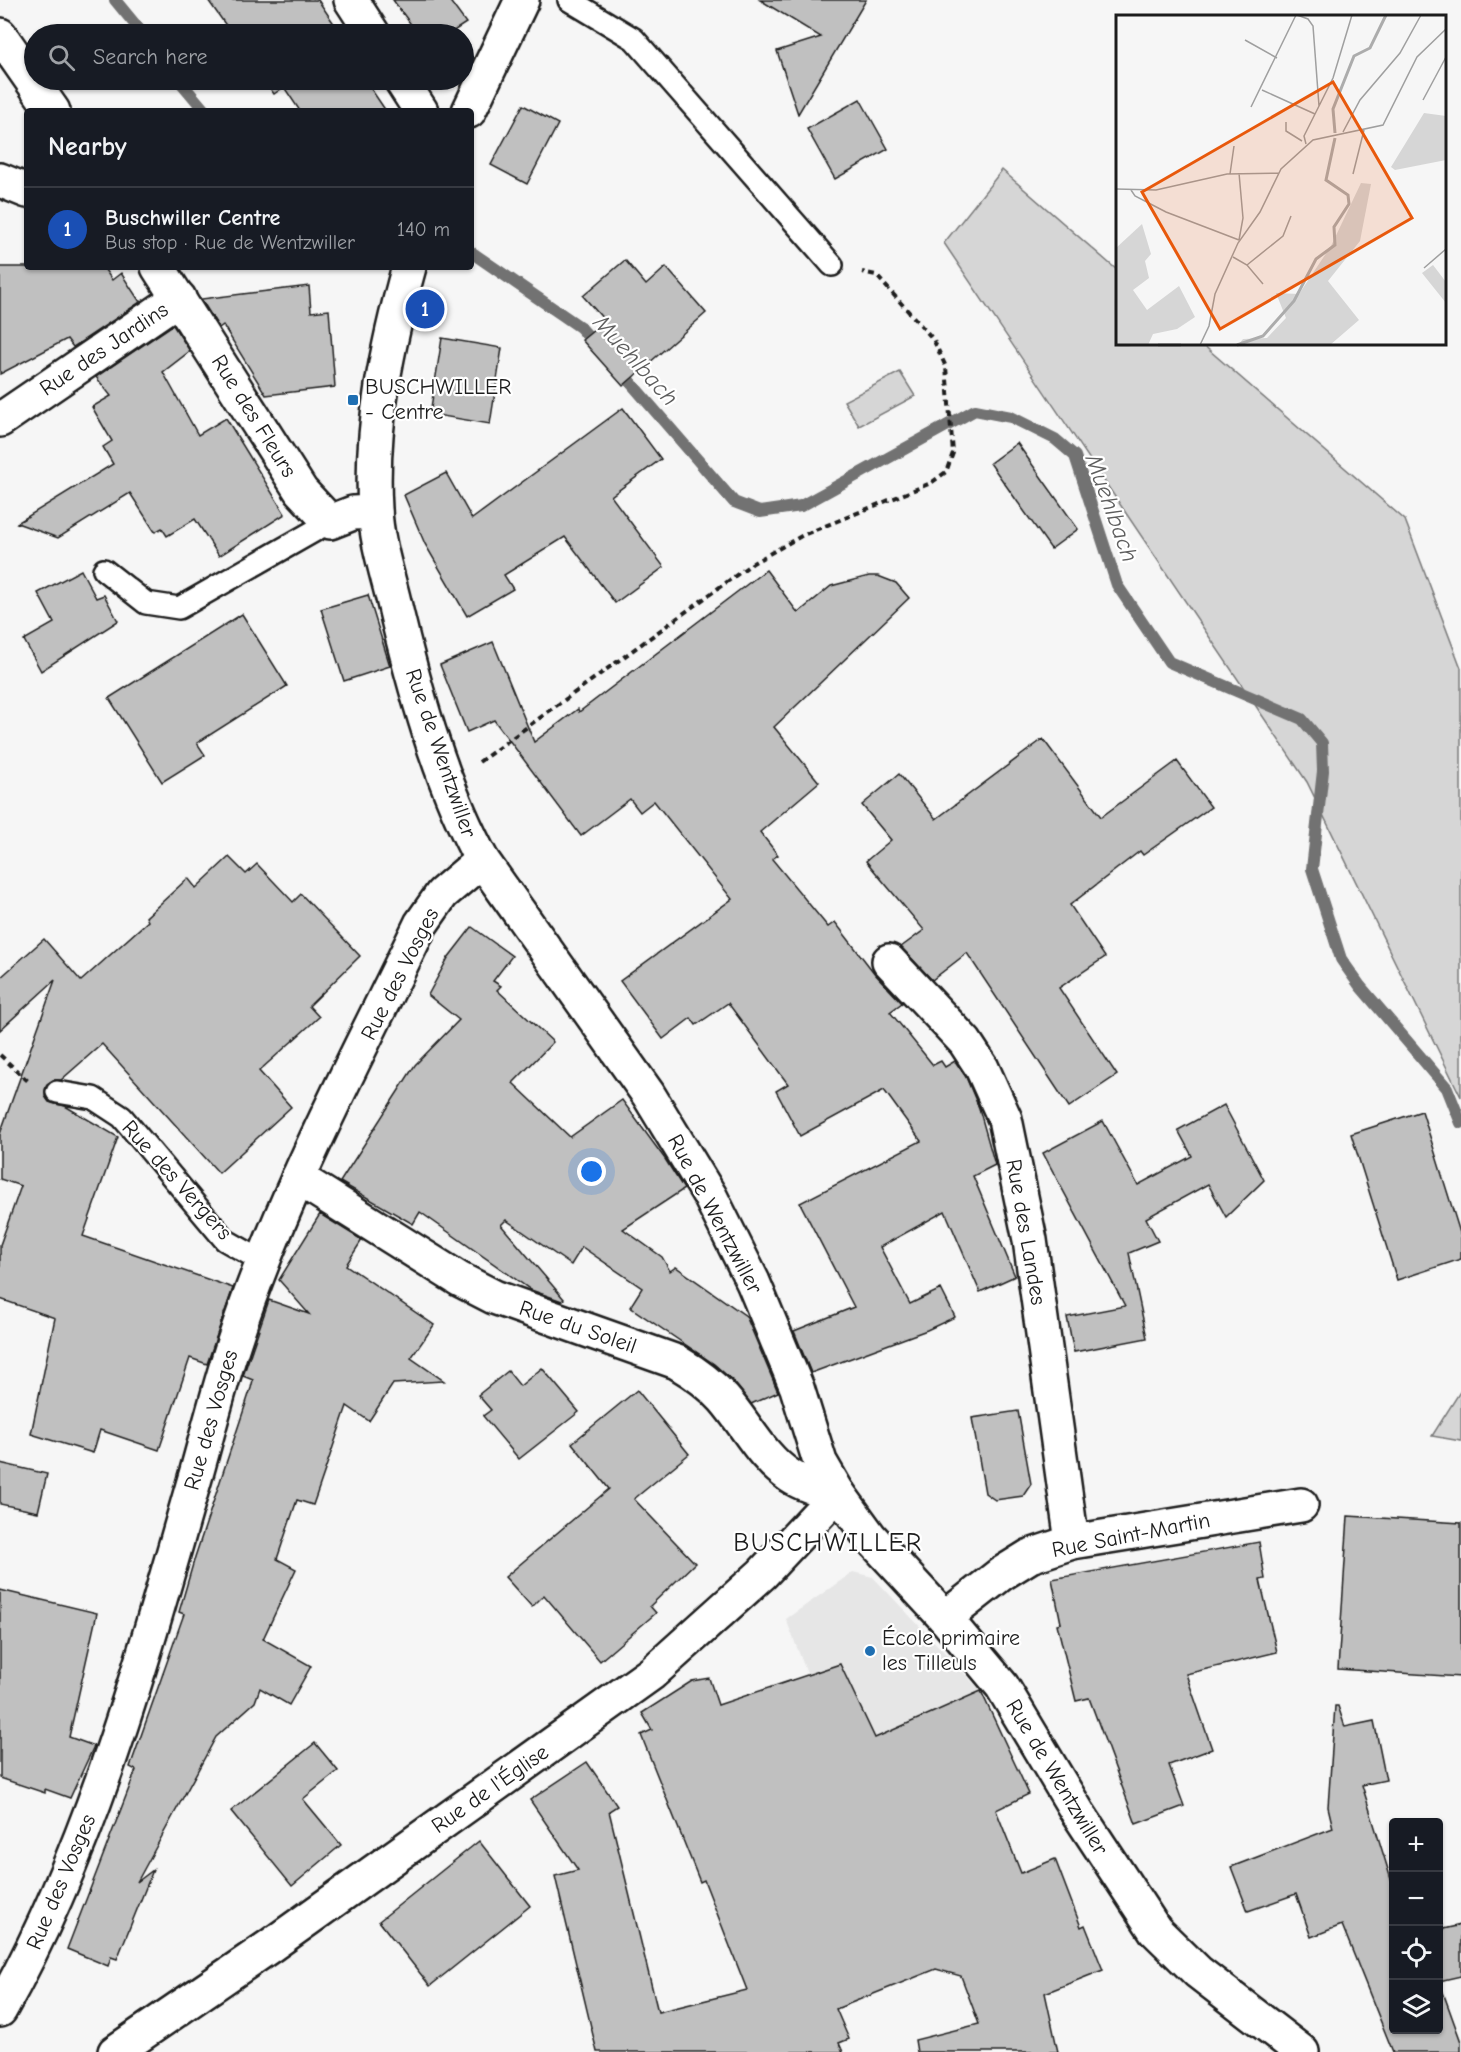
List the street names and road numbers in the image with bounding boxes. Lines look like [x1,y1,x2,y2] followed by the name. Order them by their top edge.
[35,296,173,402] street label: Rue des Jardins
[206,350,302,482] street label: Rue des Fleurs
[400,665,482,841] street label: Rue de Wentzwiller
[356,904,444,1044] street label: Rue des Vosges
[116,1115,238,1245] street label: Rue des Vergers
[662,1130,768,1298] street label: Rue de Wentzwiller
[1000,1157,1052,1307] street label: Rue des Landes
[516,1295,640,1359] street label: Rue du Soleil
[179,1347,243,1493] street label: Rue des Vosges
[1050,1507,1212,1563] street label: Rue Saint-Martin
[1000,1694,1114,1860] street label: Rue de Wentzwiller
[427,1739,553,1839] street label: Rue de l'Église
[21,1810,101,1954] street label: Rue des Vosges

